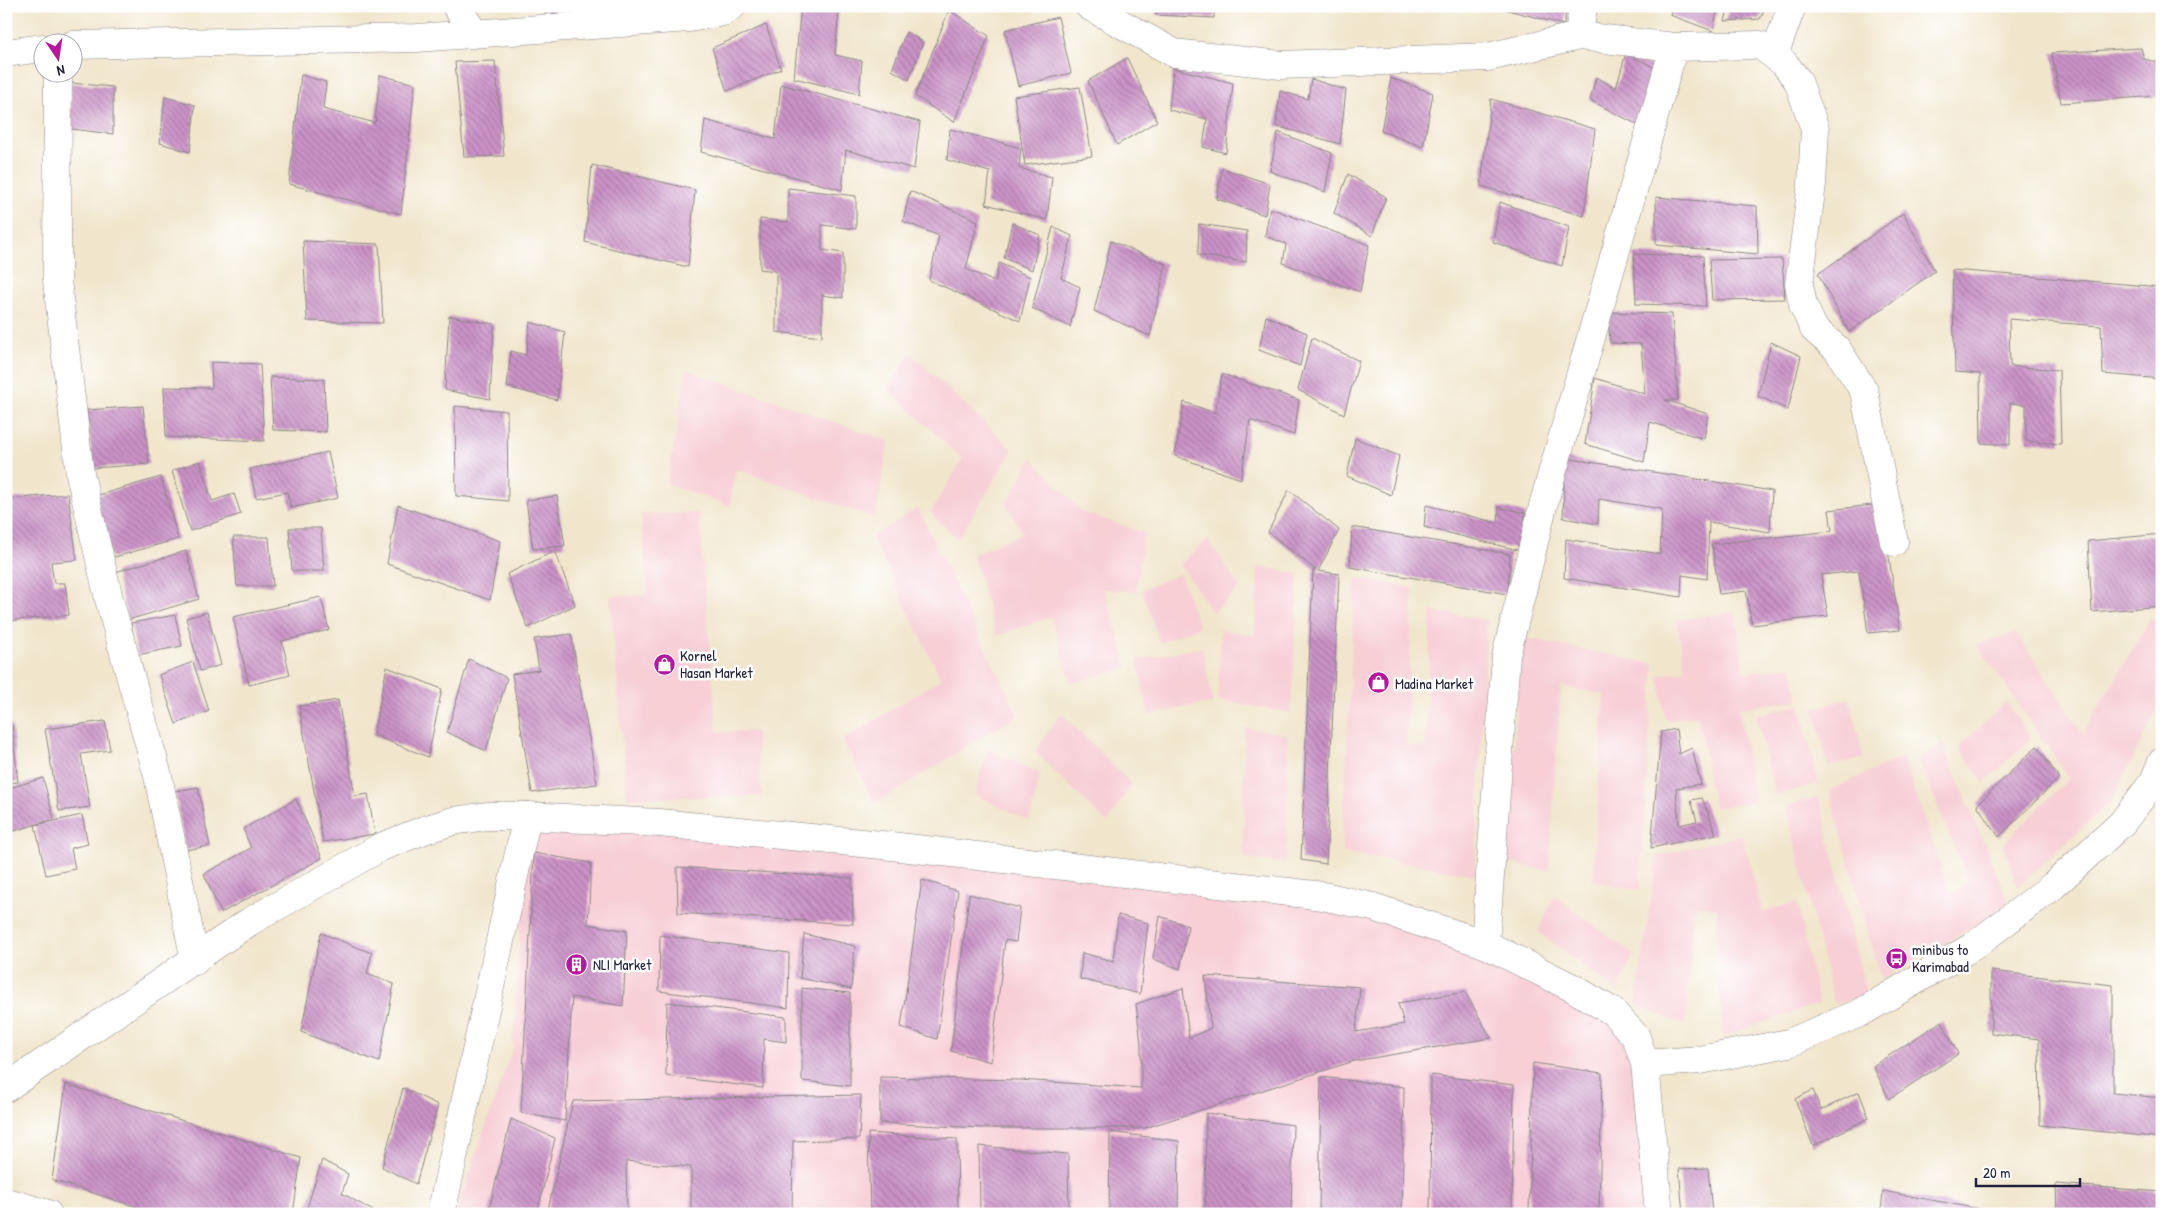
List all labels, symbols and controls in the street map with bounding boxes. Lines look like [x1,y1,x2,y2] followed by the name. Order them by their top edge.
[32,32,82,82] north arrow
[55,61,67,81] text: N
[680,645,754,683] place label: Kornel Hasan Market
[652,652,676,676] shop icon: Kornel Hasan Market
[1367,671,1391,695] shop icon: Madina Market
[1395,673,1474,694] place label: Madina Market
[1912,939,1969,977] place label: minibus to Karimabad
[1884,946,1908,970] bus stop icon: minibus to Karimabad
[565,952,589,976] building icon: NLI Market
[593,954,652,975] place label: NLI Market
[1976,1155,2079,1187] scale bar
[1983,1162,2010,1183] text: 20 m

